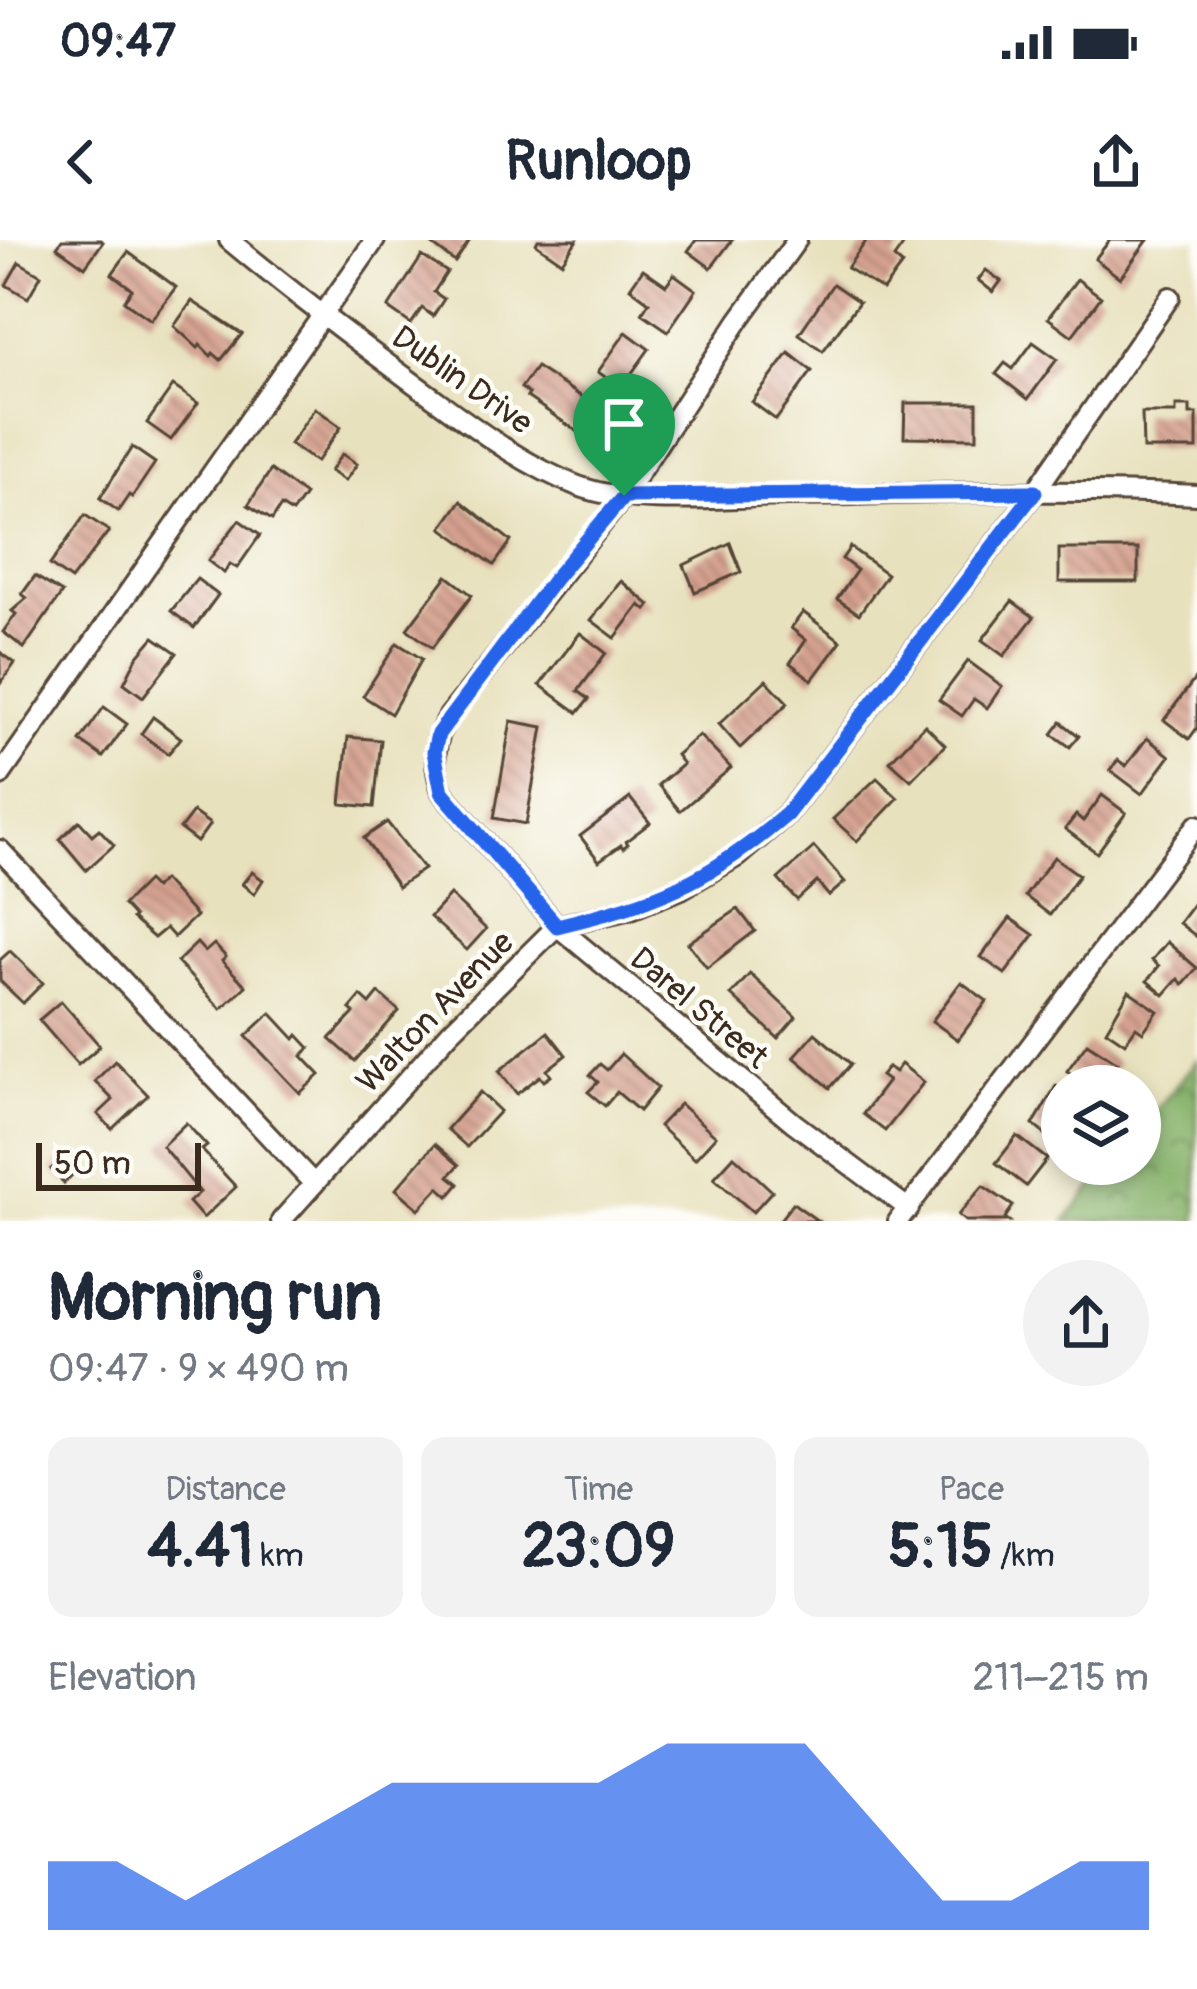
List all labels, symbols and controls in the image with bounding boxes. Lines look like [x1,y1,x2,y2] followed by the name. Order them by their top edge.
[60,14,176,70] text: 09:47
[506,128,691,196] text: Runloop
[48,129,114,195] icon: back
[1083,129,1149,195] icon: share
[384,317,540,444] street label: Dublin Drive
[573,373,675,496] pin
[591,391,657,457] icon: arrive
[348,923,523,1102] street label: Walton Avenue
[622,938,777,1078] street label: Darel Street
[1041,1065,1161,1185] map controls
[1041,1065,1161,1185] button: layers
[36,1137,201,1190] scale bar
[54,1143,131,1184] text: 50 m
[48,1257,382,1340] text: Morning run
[1023,1260,1149,1386] button: share
[48,1344,349,1393] text: 09:47 · 9 × 490 m
[165,1469,286,1510] text: Distance
[564,1469,633,1510] text: Time
[939,1469,1004,1510] text: Pace
[147,1510,253,1585] text: 4.41
[522,1510,675,1585] text: 23:09
[888,1510,993,1585] text: 5:15
[253,1535,304,1576] text: km
[993,1535,1055,1576] text: /km
[48,1653,197,1702] text: Elevation
[972,1653,1149,1702] text: 211–215 m

